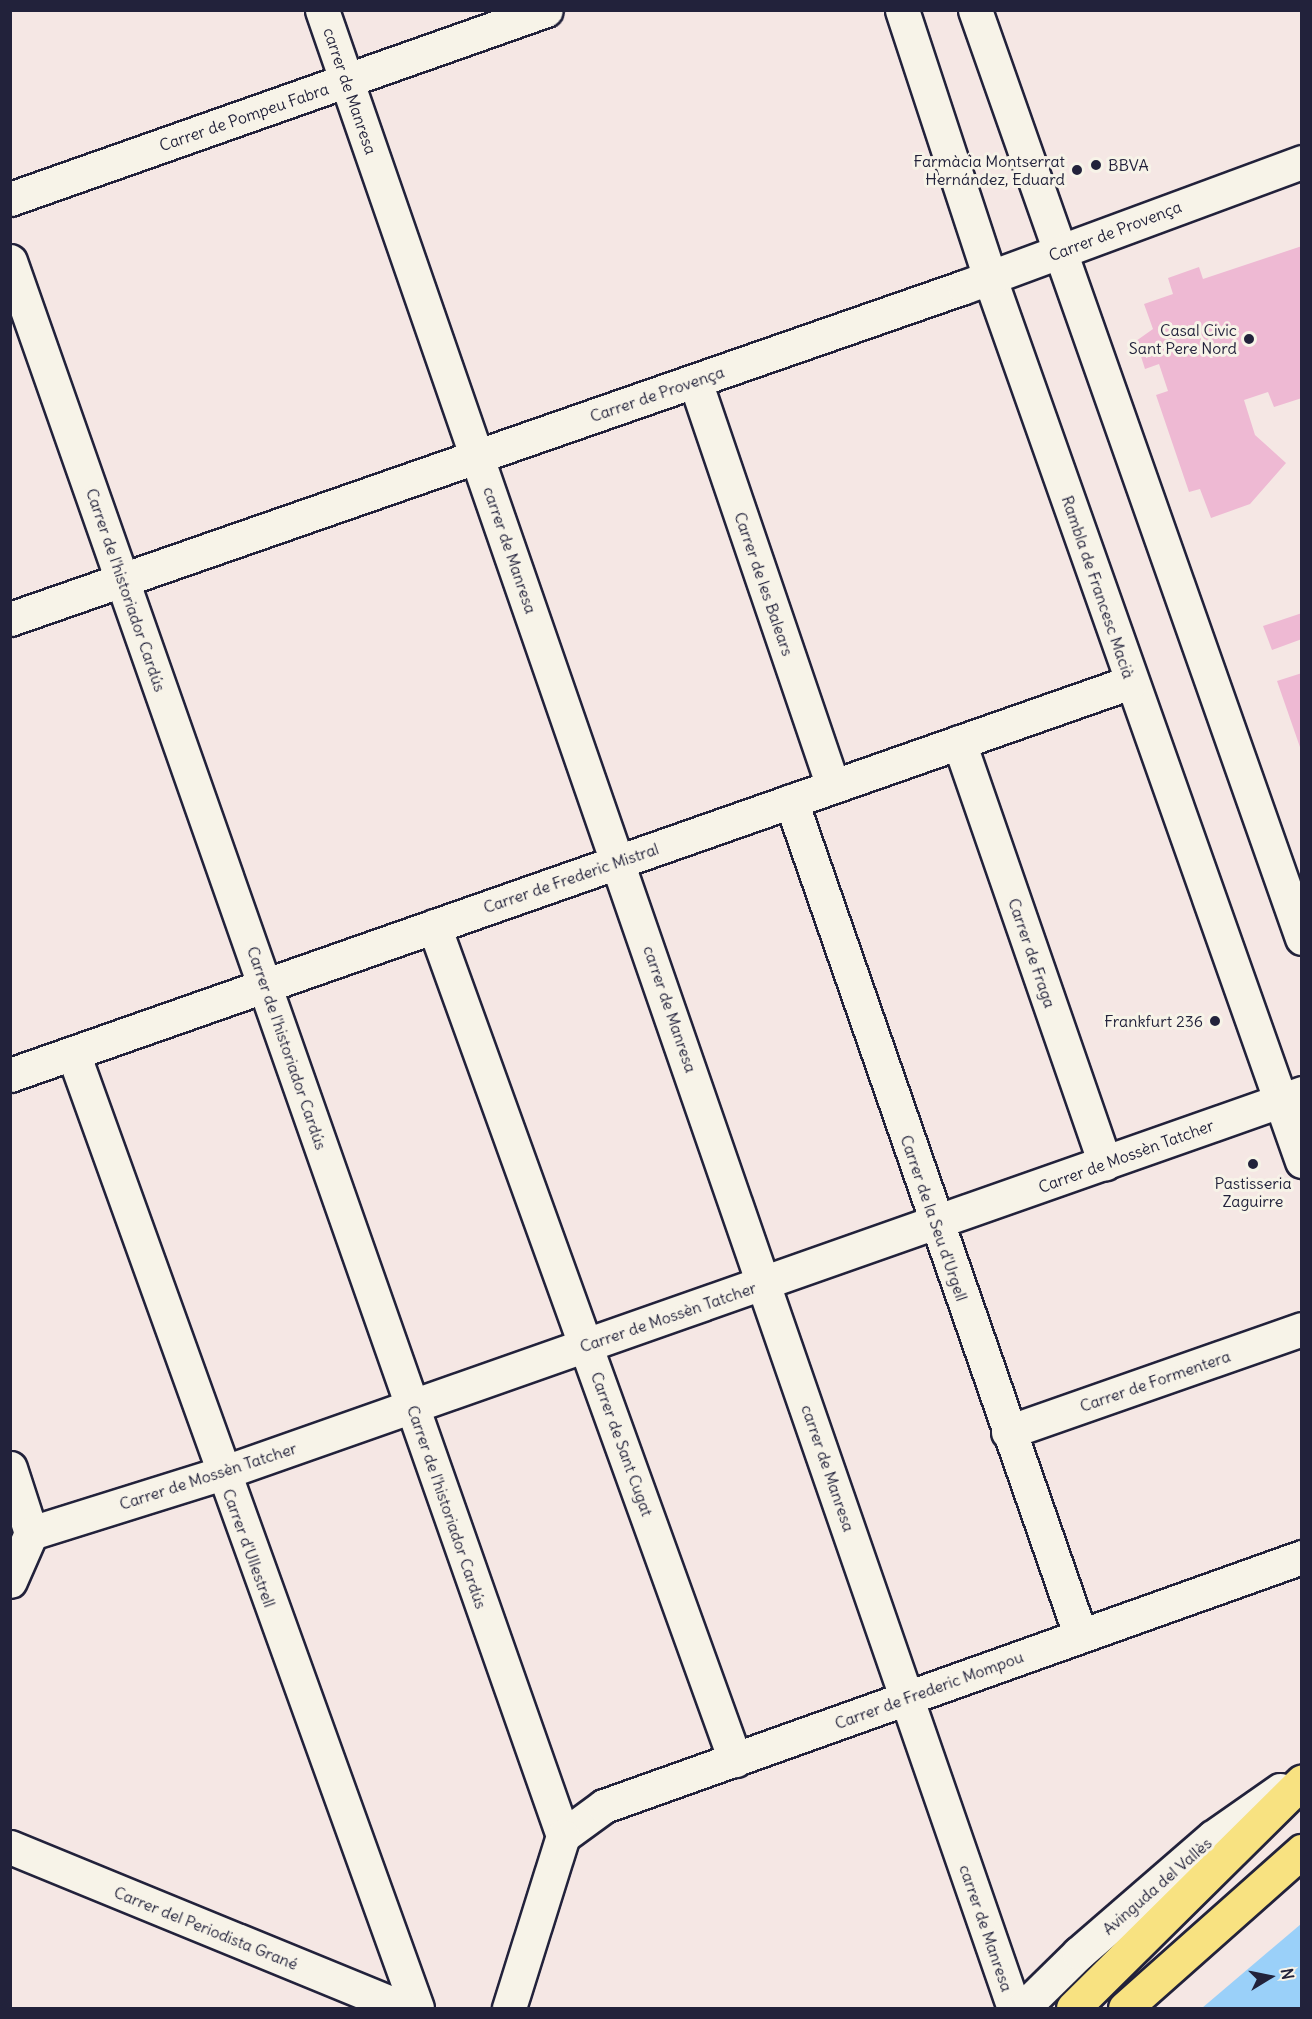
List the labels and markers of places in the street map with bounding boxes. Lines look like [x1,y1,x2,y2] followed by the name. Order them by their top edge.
[914,151,1065,189] place label: Farmàcia Montserrat Hernández, Eduard
[1108,155,1149,175] place label: BBVA
[1089,158,1103,172] marker: BBVA
[1070,163,1084,177] marker: Farmàcia Montserrat Hernández, Eduard
[1129,320,1237,358] place label: Casal Civic Sant Pere Nord
[1242,332,1256,346] marker: Casal Civic Sant Pere Nord
[1104,1011,1203,1031] place label: Frankfurt 236
[1208,1014,1222,1028] marker: Frankfurt 236
[1246,1157,1260,1171] marker: Pastisseria Zaguirre
[1214,1173,1292,1211] place label: Pastisseria Zaguirre

